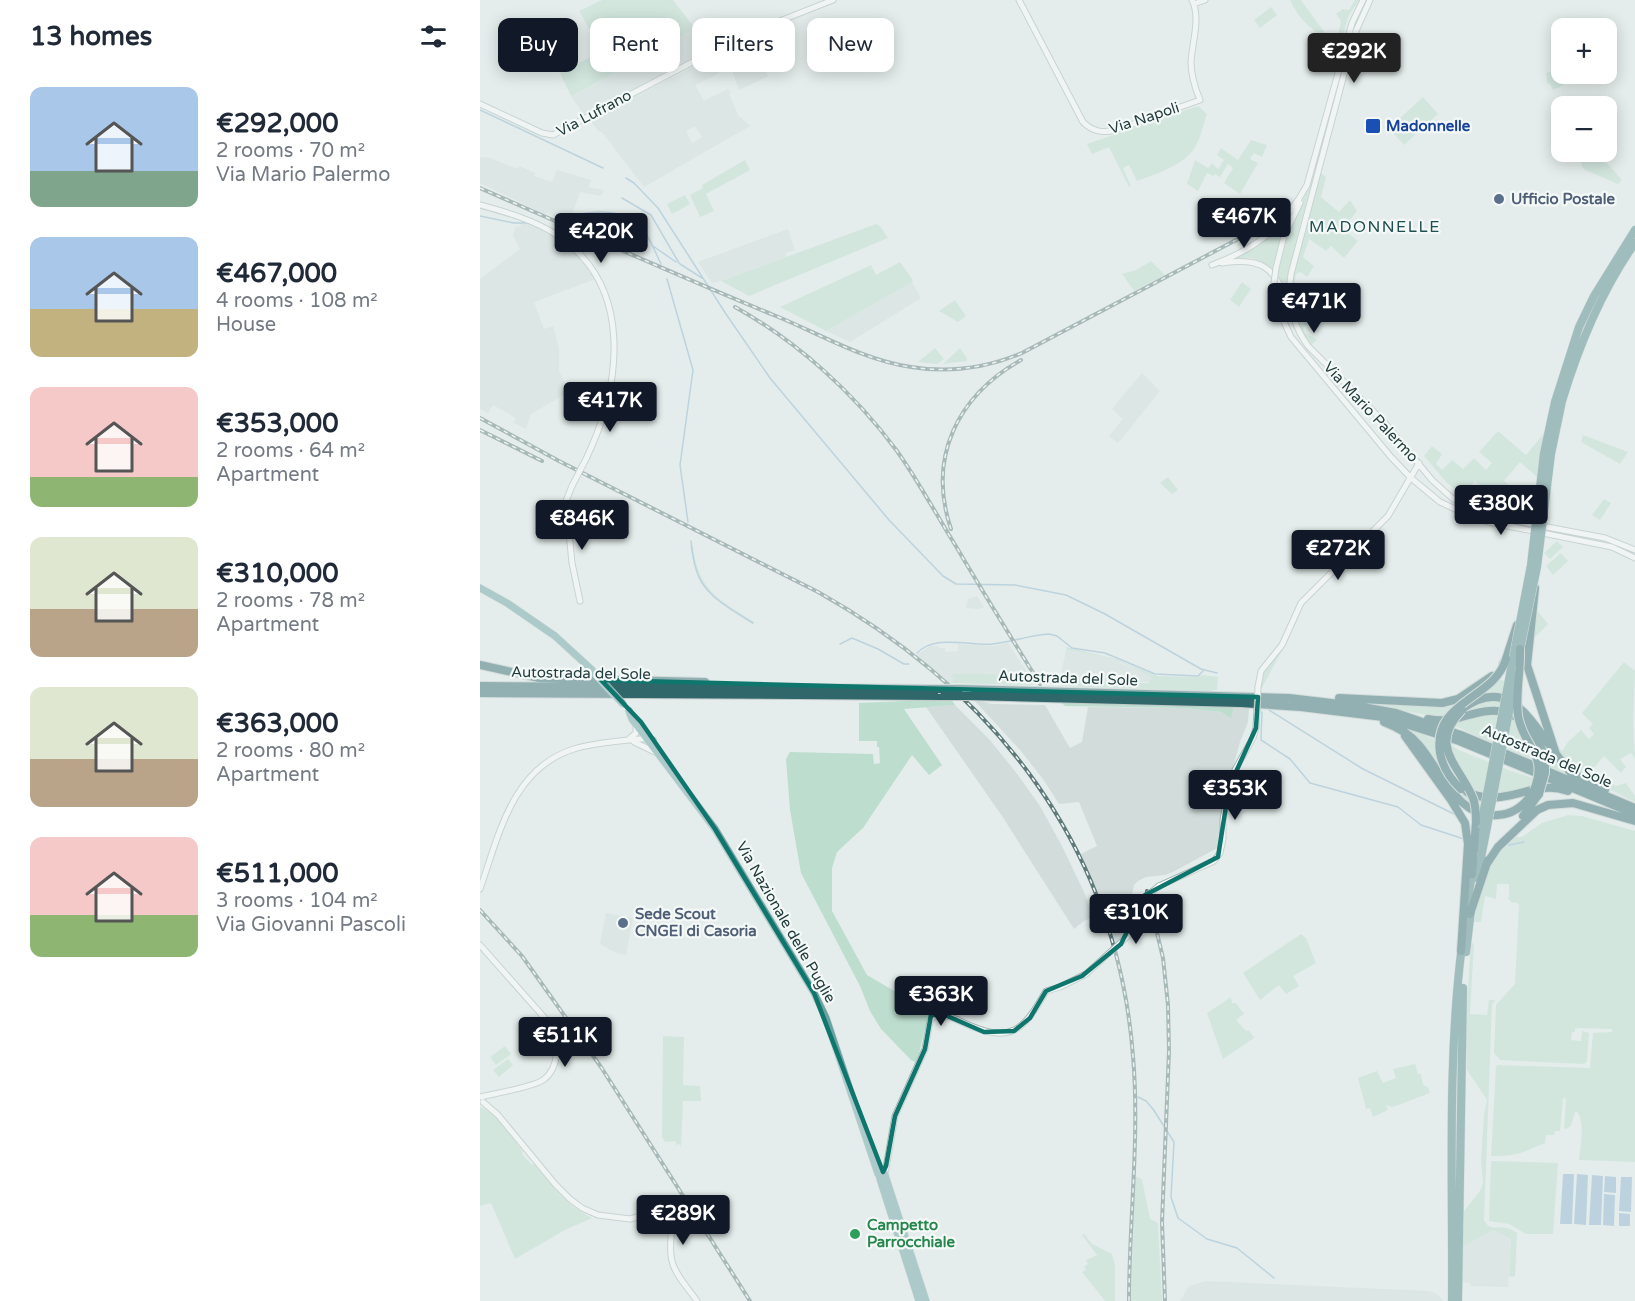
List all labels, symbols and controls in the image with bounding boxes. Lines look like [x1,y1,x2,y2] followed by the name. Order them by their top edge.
[498,18,578,72] chip: Buy
[590,18,680,72] chip: Rent
[692,18,795,72] chip: Filters
[807,18,894,72] chip: New
[1551,18,1617,162] map controls
[1551,18,1617,84] button: +
[417,20,450,53] icon: filters
[30,21,152,52] text: 13 homes
[1312,33,1396,84] pin: €292K
[1322,40,1386,64] text: €292K
[553,86,635,140] street label: Via Lufrano
[1551,96,1617,162] button: −
[1107,98,1181,138] street label: Via Napoli
[216,108,338,139] text: €292,000
[78,111,150,183] icon: home
[1364,117,1382,135] marker: Madonnelle
[1386,117,1471,135] place label: Madonnelle
[216,139,365,163] text: 2 rooms · 70 m²
[216,163,390,187] text: Via Mario Palermo
[1511,190,1615,208] place label: Ufficio Postale
[1492,192,1506,206] marker: Ufficio Postale
[1202,198,1286,249] pin: €467K
[1212,205,1276,229] text: €467K
[559,213,643,264] pin: €420K
[1309,217,1441,237] district label: MADONNELLE
[569,220,633,244] text: €420K
[216,258,337,289] text: €467,000
[78,261,150,333] icon: home
[1272,283,1356,334] pin: €471K
[216,289,378,313] text: 4 rooms · 108 m²
[1282,290,1346,314] text: €471K
[216,313,276,337] text: House
[1320,358,1422,466] street label: Via Mario Palermo
[568,382,652,433] pin: €417K
[578,389,642,413] text: €417K
[216,408,338,439] text: €353,000
[78,411,150,483] icon: home
[216,439,365,463] text: 2 rooms · 64 m²
[216,463,319,487] text: Apartment
[1459,485,1543,536] pin: €380K
[1469,492,1533,516] text: €380K
[540,500,624,551] pin: €846K
[550,507,614,531] text: €846K
[1296,530,1380,581] pin: €272K
[1306,537,1370,561] text: €272K
[216,558,338,589] text: €310,000
[78,561,150,633] icon: home
[216,589,365,613] text: 2 rooms · 78 m²
[216,613,319,637] text: Apartment
[511,663,651,683] street label: Autostrada del Sole
[998,667,1138,689] street label: Autostrada del Sole
[216,708,338,739] text: €363,000
[78,711,150,783] icon: home
[1479,720,1615,792] street label: Autostrada del Sole
[216,739,365,763] text: 2 rooms · 80 m²
[216,763,319,787] text: Apartment
[1193,770,1277,821] pin: €353K
[1203,777,1267,801] text: €353K
[732,838,840,1006] street label: Via Nazionale delle Puglie
[216,858,338,889] text: €511,000
[78,861,150,933] icon: home
[216,889,378,913] text: 3 rooms · 104 m²
[1094,894,1178,945] pin: €310K
[1104,901,1168,925] text: €310K
[635,905,757,940] place label: Sede Scout CNGEI di Casoria
[216,913,406,937] text: Via Giovanni Pascoli
[616,916,630,930] marker: Sede Scout CNGEI di Casoria
[899,976,983,1027] pin: €363K
[909,983,973,1007] text: €363K
[523,1017,607,1068] pin: €511K
[533,1024,597,1048] text: €511K
[641,1195,725,1246] pin: €289K
[651,1202,715,1226] text: €289K
[867,1216,955,1251] place label: Campetto Parrocchiale
[848,1227,862,1241] marker: Campetto Parrocchiale

